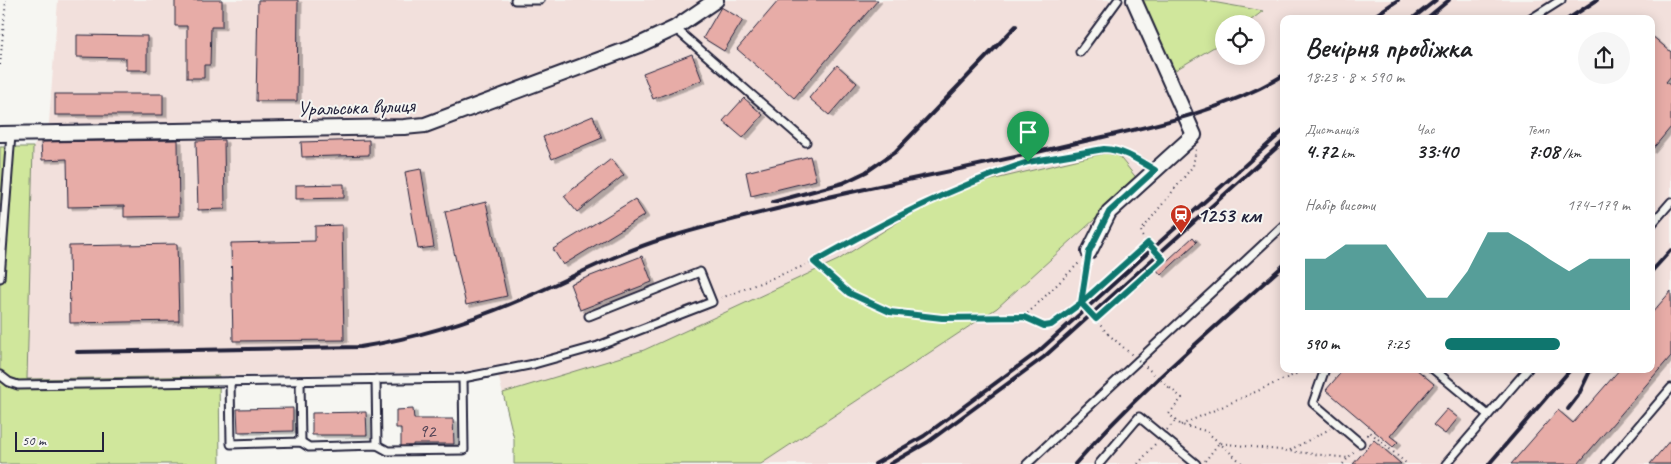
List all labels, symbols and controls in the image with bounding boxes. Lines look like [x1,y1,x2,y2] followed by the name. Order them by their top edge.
[1215,15,1265,65] map controls
[1215,15,1265,65] button: locate
[1305,30,1471,65] text: Вечірня пробіжка
[1578,32,1630,84] button: share
[1305,67,1404,87] text: 18:23 · 8 × 590 m
[297,92,417,122] street label: Уральська вулиця
[1007,111,1049,162] pin
[1014,118,1042,146] icon: arrive
[1305,121,1358,138] text: Дистанція
[1416,121,1434,138] text: Час
[1527,121,1550,138] text: Темп
[1305,138,1337,164] text: 4.72
[1416,138,1458,164] text: 33:40
[1527,138,1559,164] text: 7:08
[1337,145,1355,162] text: km
[1559,145,1581,162] text: /km
[1305,195,1375,215] text: Набір висоти
[1567,195,1630,215] text: 174–179 m
[1197,202,1263,228] place label: 1253 км
[1169,203,1193,234] station icon: 1253 км
[1305,334,1339,354] text: 590 m
[1385,334,1410,354] text: 7:25
[418,419,437,443] house number: 92
[15,429,104,452] scale bar
[22,432,46,449] text: 50 m

